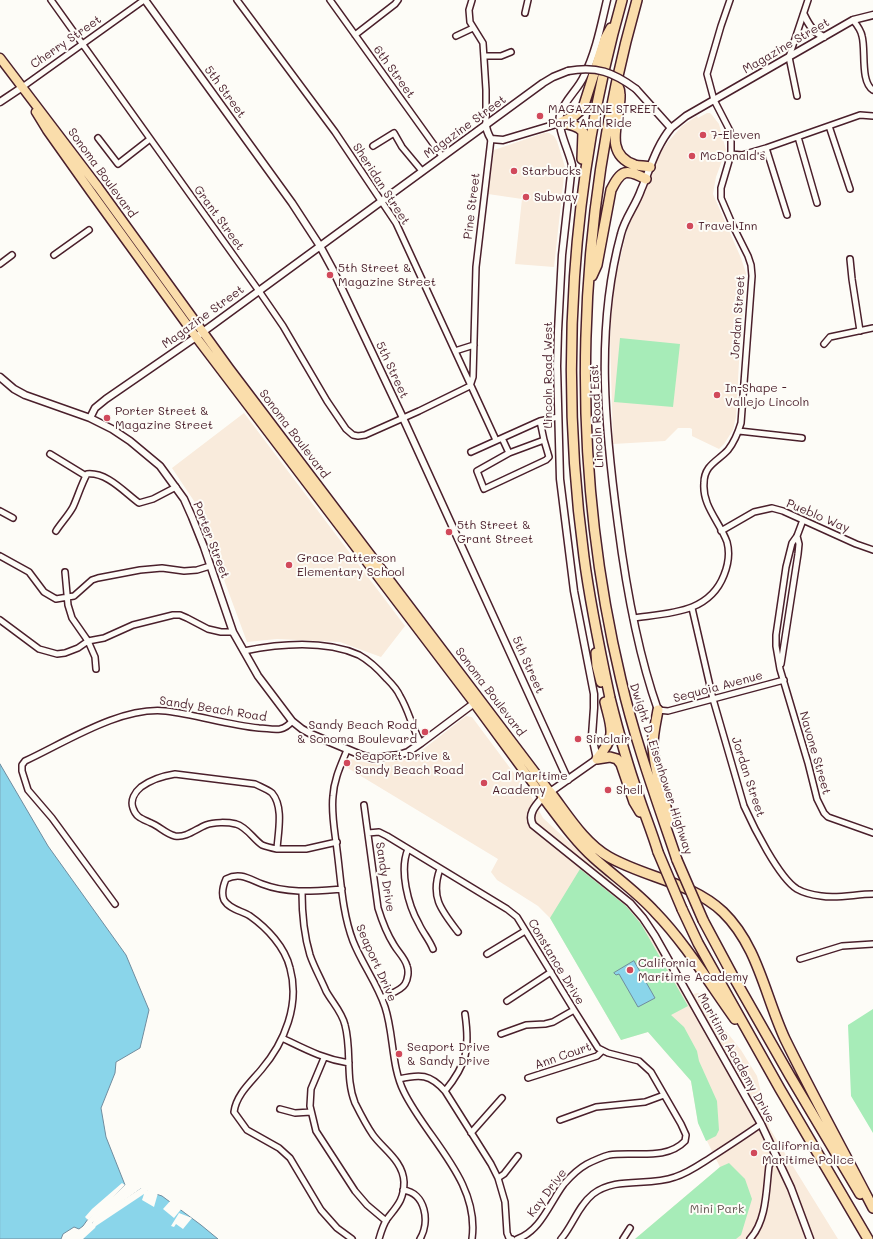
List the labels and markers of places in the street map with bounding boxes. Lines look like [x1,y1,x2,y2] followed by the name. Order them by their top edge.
[548,102,658,130] place label: MAGAZINE STREET Park And Ride
[535,111,545,121] marker: MAGAZINE STREET Park And Ride
[711,128,760,142] place label: 7-Eleven
[698,130,708,140] marker: 7-Eleven
[700,149,765,163] place label: McDonald's
[687,151,697,161] marker: McDonald's
[522,164,581,178] place label: Starbucks
[509,166,519,176] marker: Starbucks
[534,190,578,204] place label: Subway
[521,192,531,202] marker: Subway
[698,219,757,233] place label: Travel Inn
[685,221,695,231] marker: Travel Inn
[338,261,436,289] place label: 5th Street & Magazine Street
[325,270,335,280] marker: 5th Street & Magazine Street
[725,381,809,409] place label: In-Shape - Vallejo Lincoln
[712,390,722,400] marker: In-Shape - Vallejo Lincoln
[115,404,213,432] place label: Porter Street & Magazine Street
[102,413,112,423] marker: Porter Street & Magazine Street
[457,518,533,546] place label: 5th Street & Grant Street
[444,527,454,537] marker: 5th Street & Grant Street
[297,551,405,579] place label: Grace Patterson Elementary School
[284,560,294,570] marker: Grace Patterson Elementary School
[297,718,417,746] place label: Sandy Beach Road & Sonoma Boulevard
[420,727,430,737] marker: Sandy Beach Road & Sonoma Boulevard
[586,732,630,746] place label: Sinclair
[573,734,583,744] marker: Sinclair
[355,749,464,777] place label: Seaport Drive & Sandy Beach Road
[342,758,352,768] marker: Seaport Drive & Sandy Beach Road
[492,769,568,797] place label: Cal Maritime Academy
[479,778,489,788] marker: Cal Maritime Academy
[616,783,643,797] place label: Shell
[603,785,613,795] marker: Shell
[638,956,748,984] place label: California Maritime Academy
[625,965,635,975] marker: California Maritime Academy
[407,1040,490,1068] place label: Seaport Drive & Sandy Drive
[394,1049,404,1059] marker: Seaport Drive & Sandy Drive
[762,1139,854,1167] place label: California Maritime Police
[749,1148,759,1158] marker: California Maritime Police

